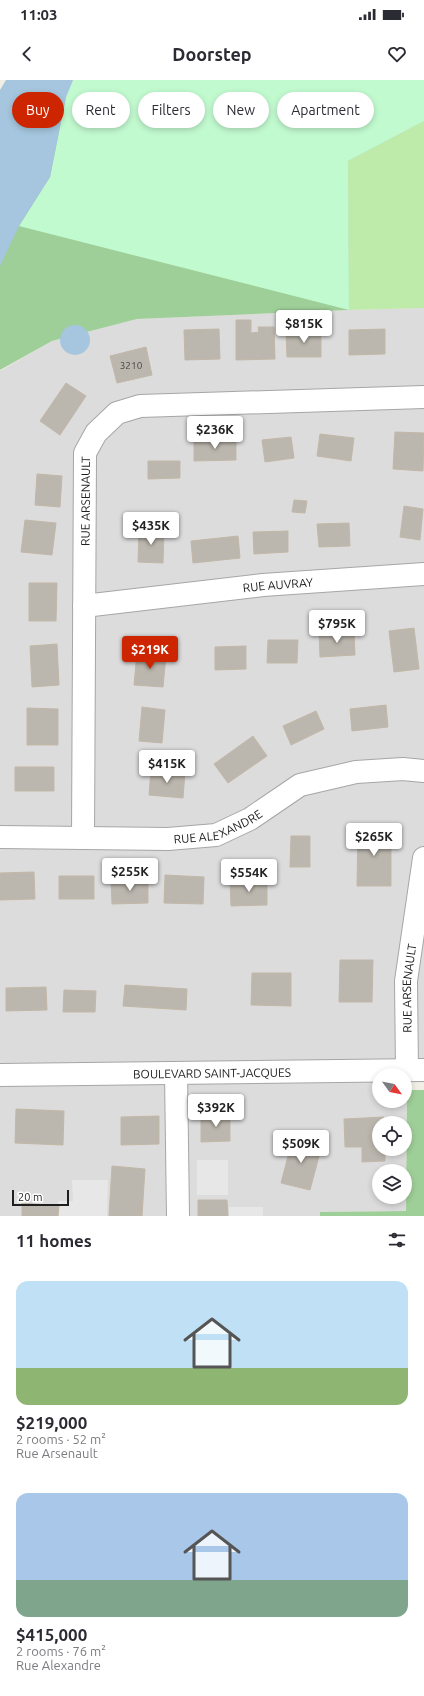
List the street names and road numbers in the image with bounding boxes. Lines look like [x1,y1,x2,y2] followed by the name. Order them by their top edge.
[78,456,91,546] street label: RUE ARSENAULT
[242,575,313,594] street label: RUE AUVRAY
[173,806,264,845] street label: RUE ALEXANDRE
[399,942,418,1033] street label: RUE ARSENAULT
[133,1065,291,1080] street label: BOULEVARD SAINT-JACQUES

